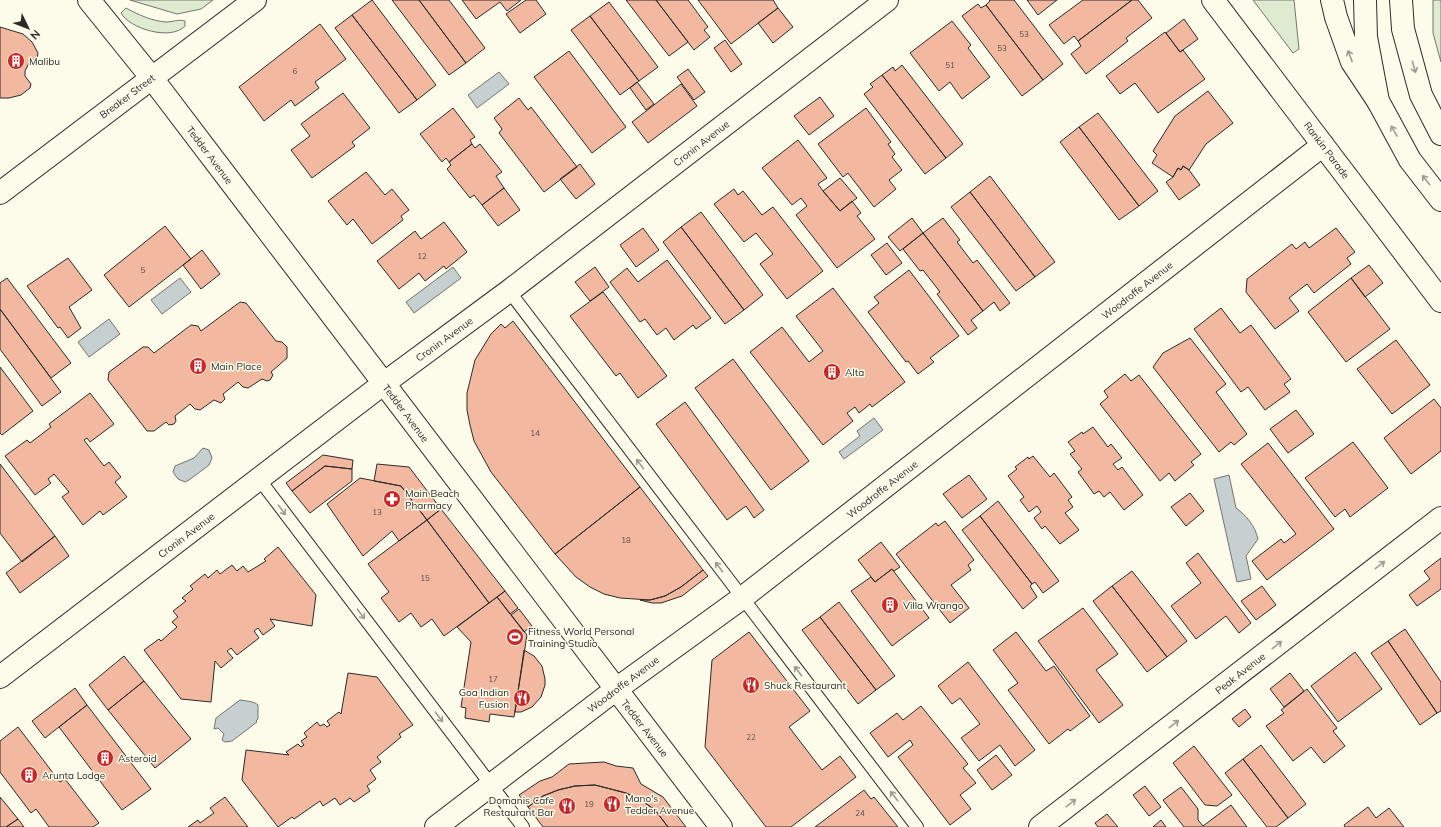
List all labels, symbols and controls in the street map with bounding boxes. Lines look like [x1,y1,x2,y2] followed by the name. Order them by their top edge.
[8,8,48,48] north arrow
[27,27,43,43] text: N
[1019,29,1029,39] house number: 53
[997,43,1007,53] house number: 53
[6,51,26,71] building icon: Malibu
[1346,51,1354,63] one-way arrow
[29,55,60,68] place label: Malibu
[945,60,955,70] house number: 51
[1410,60,1418,73] one-way arrow
[293,66,298,76] house number: 6
[97,71,158,122] street label: Breaker Street
[671,117,732,169] street label: Cronin Avenue
[1301,119,1352,181] street label: Rankin Parade
[184,124,236,187] street label: Tedder Avenue
[1389,125,1397,137] one-way arrow
[1421,175,1430,186] one-way arrow
[417,251,427,261] house number: 12
[1099,259,1175,322] street label: Woodroffe Avenue
[141,265,146,275] house number: 5
[413,314,475,365] street label: Cronin Avenue
[188,356,208,376] building icon: Main Place
[211,360,262,373] place label: Main Place
[822,362,842,382] building icon: Alta
[845,366,864,379] place label: Alta
[380,382,432,445] street label: Tedder Avenue
[530,428,540,438] house number: 14
[636,458,645,469] one-way arrow
[844,458,920,521] street label: Woodroffe Avenue
[405,487,460,512] place label: Main Beach Pharmacy
[382,489,402,509] pharmacy icon: Main Beach Pharmacy
[278,504,287,515] one-way arrow
[372,507,382,517] house number: 13
[155,510,217,561] street label: Cronin Avenue
[621,535,631,545] house number: 18
[1374,561,1385,570] one-way arrow
[715,562,723,573] one-way arrow
[420,573,430,583] house number: 15
[880,595,900,615] building icon: Villa Wrango
[903,599,964,612] place label: Villa Wrango
[357,608,365,619] one-way arrow
[528,625,634,650] place label: Fitness World Personal Training Studio
[505,627,525,647] sports icon: Fitness World Personal Training Studio
[1271,640,1282,649] one-way arrow
[1213,650,1268,697] street label: Peak Avenue
[585,653,662,716] street label: Woodroffe Avenue
[793,665,802,676] one-way arrow
[488,674,498,684] house number: 17
[741,675,761,695] restaurant icon: Shuck Restaurant
[764,679,846,692] place label: Shuck Restaurant
[459,686,509,711] place label: Goa Indian Fusion
[512,688,532,708] restaurant icon: Goa Indian Fusion
[618,697,671,760] street label: Tedder Avenue
[435,712,444,723] one-way arrow
[1168,720,1179,728] one-way arrow
[746,732,756,742] house number: 22
[95,748,115,768] building icon: Asteroid
[118,752,157,765] place label: Asteroid
[19,765,39,785] building icon: Arunta Lodge
[42,769,105,782] place label: Arunta Lodge
[889,791,898,802] one-way arrow
[625,792,694,817] place label: Mano's Tedder Avenue
[484,794,554,819] place label: Domanis Cafe Restaurant Bar
[602,794,622,814] restaurant icon: Mano's Tedder Avenue
[557,796,577,816] restaurant icon: Domanis Cafe Restaurant Bar
[584,799,594,809] house number: 19
[1065,799,1076,807] one-way arrow
[855,808,865,818] house number: 24

